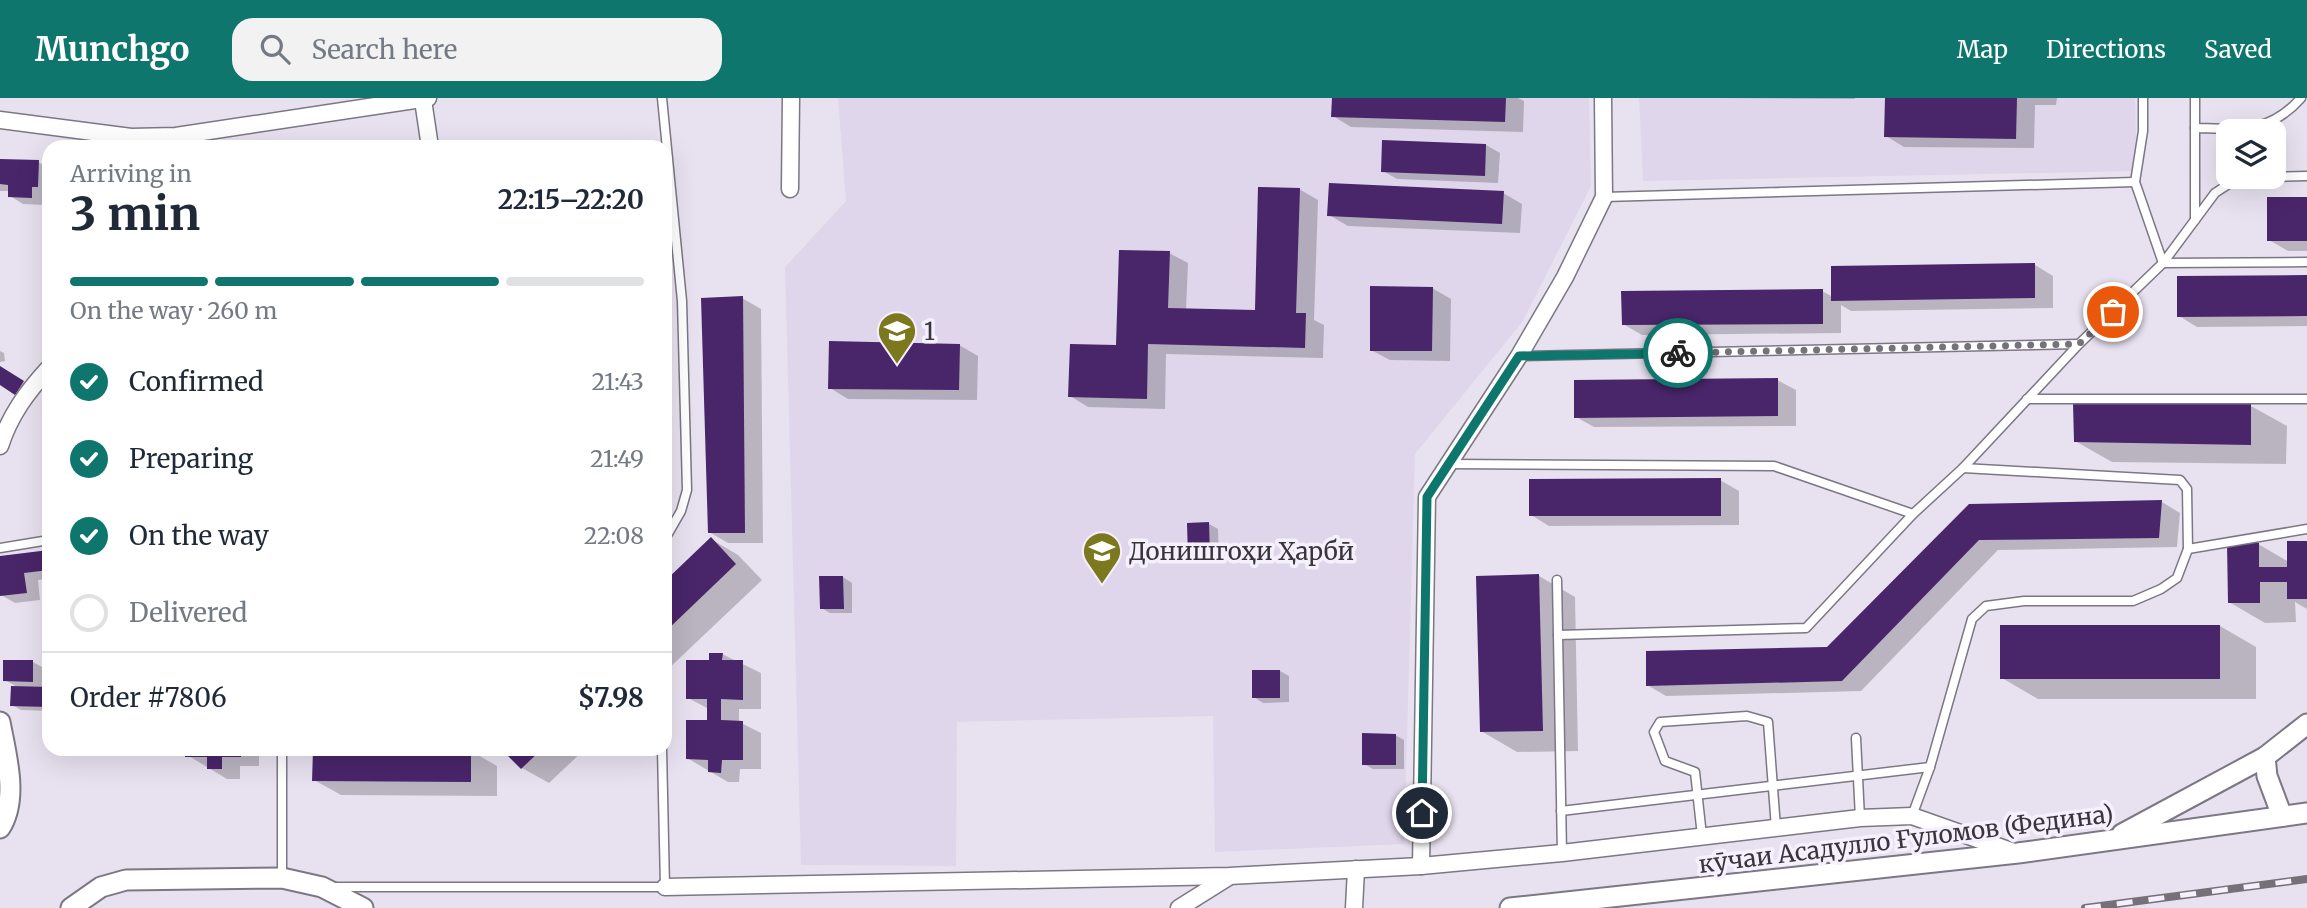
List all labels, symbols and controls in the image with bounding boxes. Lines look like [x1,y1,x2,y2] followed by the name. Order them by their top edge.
[232,18,722,81] search box
[35,29,190,70] text: Munchgo
[256,30,294,68] icon: search
[312,33,457,66] text: Search here
[1957,34,2008,65] text: Map
[2046,34,2166,65] text: Directions
[2204,34,2272,65] text: Saved
[2216,119,2286,189] map controls
[2216,119,2286,189] button: layers
[70,159,192,188] text: Arriving in
[498,183,644,216] text: 22:15–22:20
[70,185,200,243] text: 3 min
[2083,282,2143,342] pin
[2094,293,2132,331] icon: bag
[70,296,277,325] text: On the way · 260 m
[876,310,918,365] school or university icon: 1
[924,316,935,347] place label: 1
[1643,318,1713,388] courier
[1659,334,1697,372] icon: bike
[70,363,108,401] icon: check
[129,365,264,398] text: Confirmed
[591,367,644,396] text: 21:43
[70,440,108,478] icon: check
[129,442,253,475] text: Preparing
[590,444,644,473] text: 21:49
[70,517,108,555] icon: check
[129,519,269,552] text: On the way
[584,521,644,550] text: 22:08
[1081,530,1123,585] school or university icon: Донишгоҳи Ҳарбӣ
[1129,536,1354,567] place label: Донишгоҳи Ҳарбӣ
[129,596,248,629] text: Delivered
[70,681,227,714] text: Order #7806
[578,681,644,714] text: $7.98
[1392,783,1452,843] pin
[1403,794,1441,832] icon: home
[1697,798,2115,880] street label: кӯчаи Асадулло Ғуломов (Федина)

